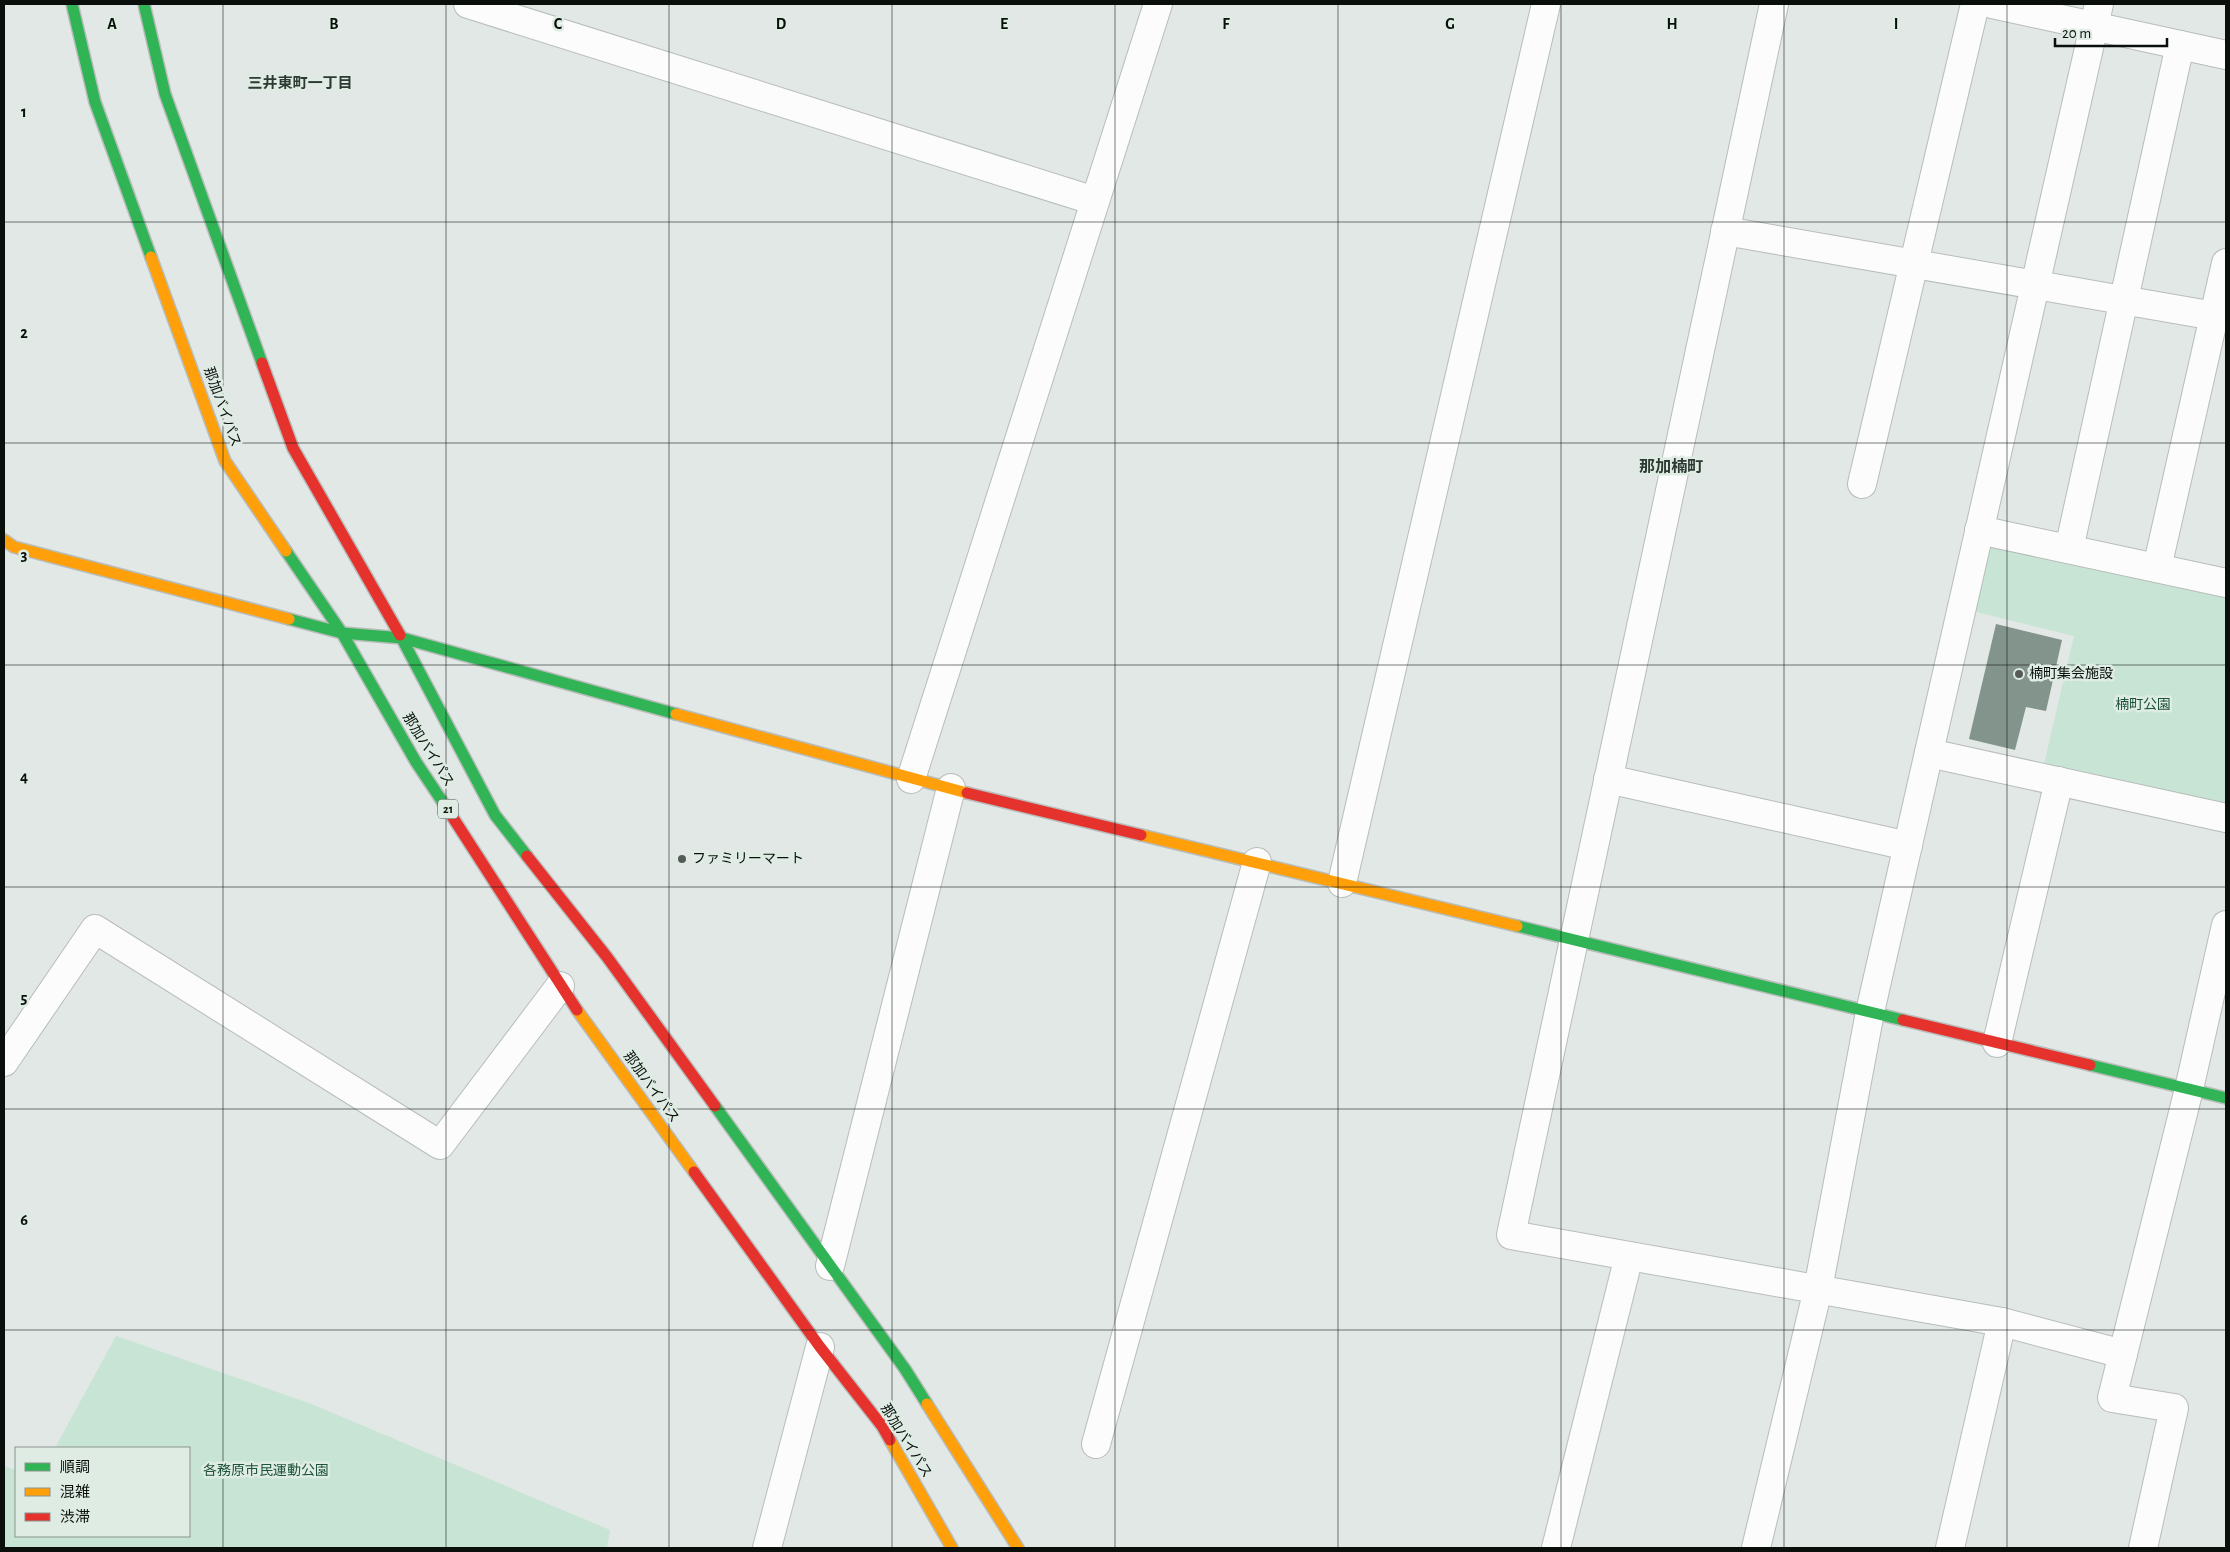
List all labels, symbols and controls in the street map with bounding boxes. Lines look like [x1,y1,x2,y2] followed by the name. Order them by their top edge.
[2055,15,2168,47] scale bar
[107,16,117,32] text: A
[329,16,339,32] text: B
[554,16,563,32] text: C
[776,16,787,32] text: D
[1000,16,1008,32] text: E
[1222,16,1230,32] text: F
[1445,16,1455,32] text: G
[1666,16,1678,32] text: H
[1894,16,1898,32] text: I
[2062,26,2091,41] text: 20 m
[247,74,353,91] district label: 三井東町一丁目
[21,104,27,120] text: 1
[20,325,28,341] text: 2
[201,365,244,449] street label: 那加バイパス
[1639,458,1703,475] district label: 那加楠町
[21,547,28,563] text: 3
[2029,665,2113,681] place label: 楠町集会施設
[2013,668,2025,680] marker: 楠町集会施設
[2115,697,2171,712] park label: 楠町公園
[400,710,457,789] street label: 那加バイパス
[20,769,28,785] text: 4
[438,800,458,819] road number: 21
[692,852,804,866] place label: ファミリーマート
[676,853,688,865] marker: ファミリーマート
[21,990,28,1006] text: 5
[621,1048,682,1125] street label: 那加バイパス
[20,1212,28,1228] text: 6
[878,1401,935,1480] street label: 那加バイパス
[15,1447,190,1537] legend
[60,1460,90,1475] text: 順調
[203,1463,329,1478] park label: 各務原市民運動公園
[60,1484,90,1500] text: 混雑
[60,1509,90,1525] text: 渋滞

